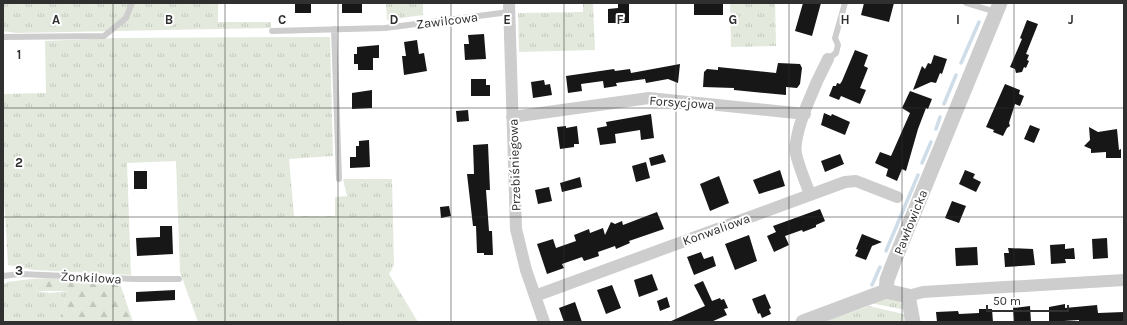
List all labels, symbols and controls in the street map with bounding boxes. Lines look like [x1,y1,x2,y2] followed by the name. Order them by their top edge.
[415,9,479,32] street label: Zawilcowa
[52,12,60,27] text: A
[165,12,173,27] text: B
[278,12,286,27] text: C
[390,12,399,27] text: D
[503,12,511,27] text: E
[616,12,624,27] text: F
[729,12,737,27] text: G
[840,12,850,27] text: H
[956,12,960,27] text: I
[1068,12,1074,27] text: J
[17,47,21,62] text: 1
[649,93,715,112] street label: Forsycjowa
[505,118,524,211] street label: Przebiśniegowa
[15,155,23,170] text: 2
[891,187,930,257] street label: Pawłowicka
[680,210,752,249] street label: Konwaliowa
[15,263,23,278] text: 3
[60,268,122,287] street label: Żonkilowa
[987,287,1068,313] scale bar
[993,294,1021,308] text: 50 m

